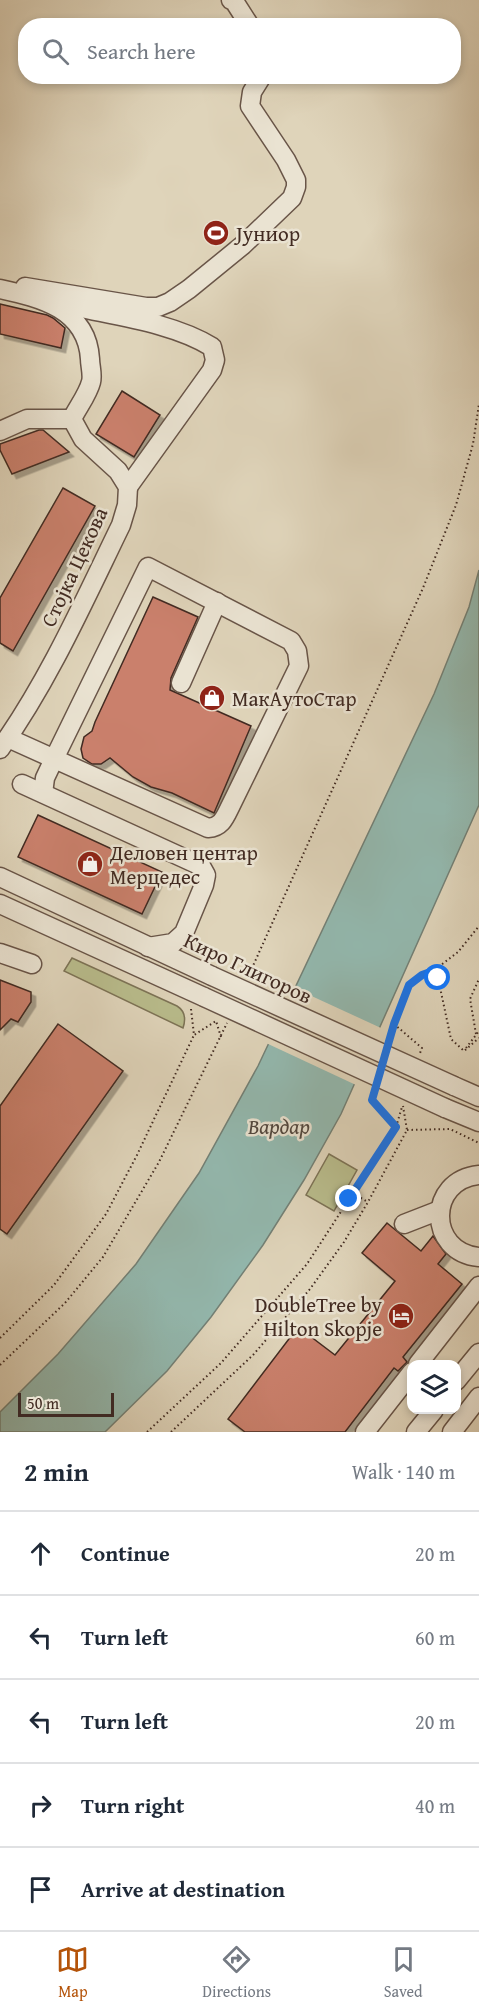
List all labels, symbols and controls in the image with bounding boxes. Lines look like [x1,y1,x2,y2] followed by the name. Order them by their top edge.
[18,18,461,84] search box
[39,35,72,68] icon: search
[87,35,196,67] text: Search here
[201,218,231,248] sports icon: Јуниор
[233,218,300,249] place label: Јуниор
[33,502,115,632] street label: Стојка Цекова
[197,683,227,713] shop icon: МакАутоСтар
[232,683,357,714] place label: МакАутоСтар
[109,837,258,892] place label: Деловен центар Мерцедес
[75,849,105,879] shop icon: Деловен центар Мерцедес
[179,925,317,1011] street label: Киро Глигоров
[424,964,450,990] route start
[247,1110,310,1142] water label: Вардар
[335,1185,361,1211] route end
[255,1289,383,1344] place label: DoubleTree by Hilton Skopje
[386,1301,416,1331] hotel icon: DoubleTree by Hilton Skopje
[407,1360,461,1414] map controls
[407,1360,461,1414] button: layers
[18,1390,114,1418] scale bar
[27,1391,59,1415] text: 50 m
[24,1452,89,1491] text: 2 min
[352,1457,455,1486] text: Walk · 140 m
[24,1537,57,1570] icon: ahead
[81,1537,170,1569] text: Continue
[415,1539,455,1568] text: 20 m
[24,1621,57,1654] icon: left
[81,1621,168,1653] text: Turn left
[415,1623,455,1652] text: 60 m
[24,1705,57,1738] icon: left
[81,1705,168,1737] text: Turn left
[415,1707,455,1736] text: 20 m
[24,1789,57,1822] icon: right
[81,1789,184,1821] text: Turn right
[415,1791,455,1820] text: 40 m
[24,1873,57,1906] icon: arrive
[81,1873,285,1905] text: Arrive at destination
[56,1943,89,2003] tab: Map
[202,1943,271,2003] tab: Directions
[384,1943,423,2003] tab: Saved

